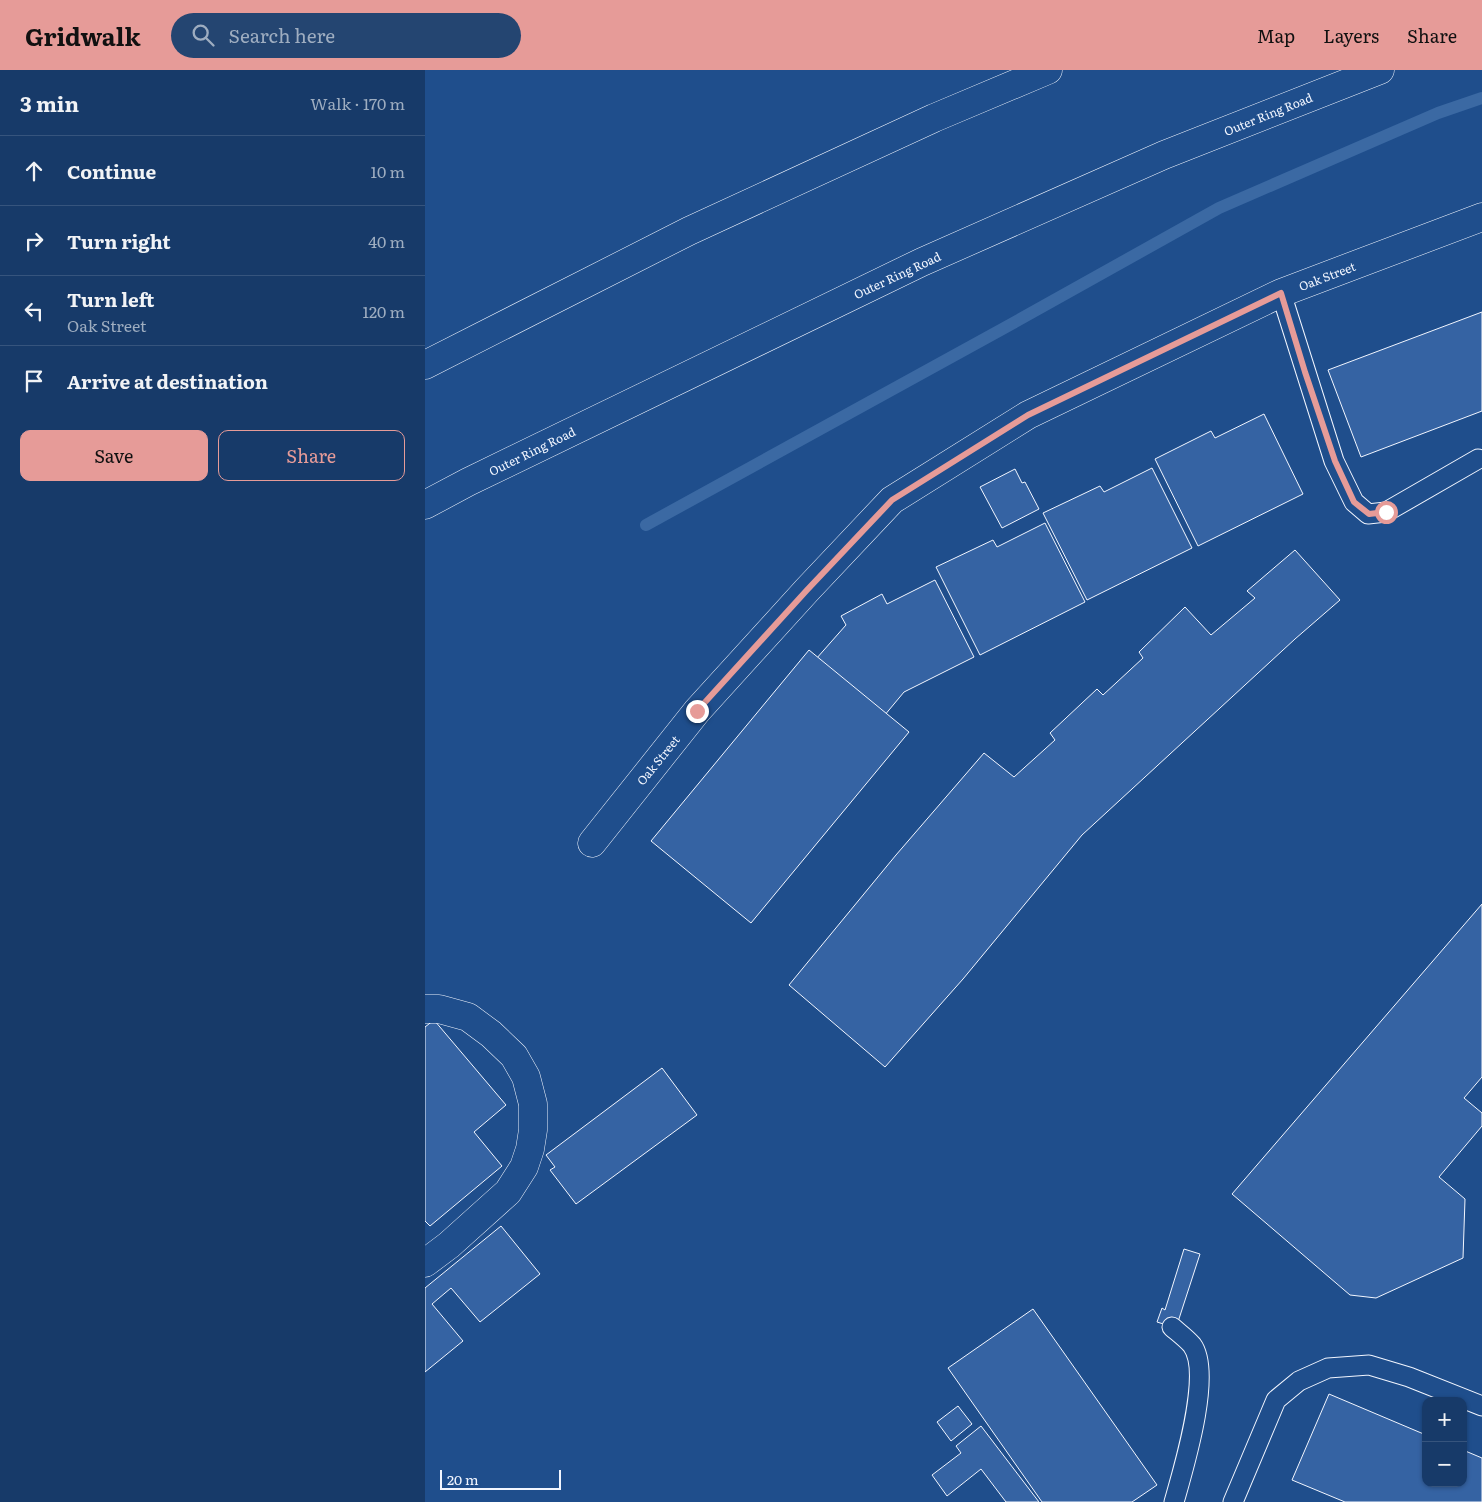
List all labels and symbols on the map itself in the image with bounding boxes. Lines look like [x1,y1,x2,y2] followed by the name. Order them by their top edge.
[1221,88,1316,140] street label: Outer Ring Road
[851,247,944,303] street label: Outer Ring Road
[1296,257,1358,295] street label: Oak Street
[486,422,579,480] street label: Outer Ring Road
[1375,501,1398,524] route start
[686,700,709,723] route end
[632,731,684,789] street label: Oak Street
[440,1467,561,1490] scale bar

